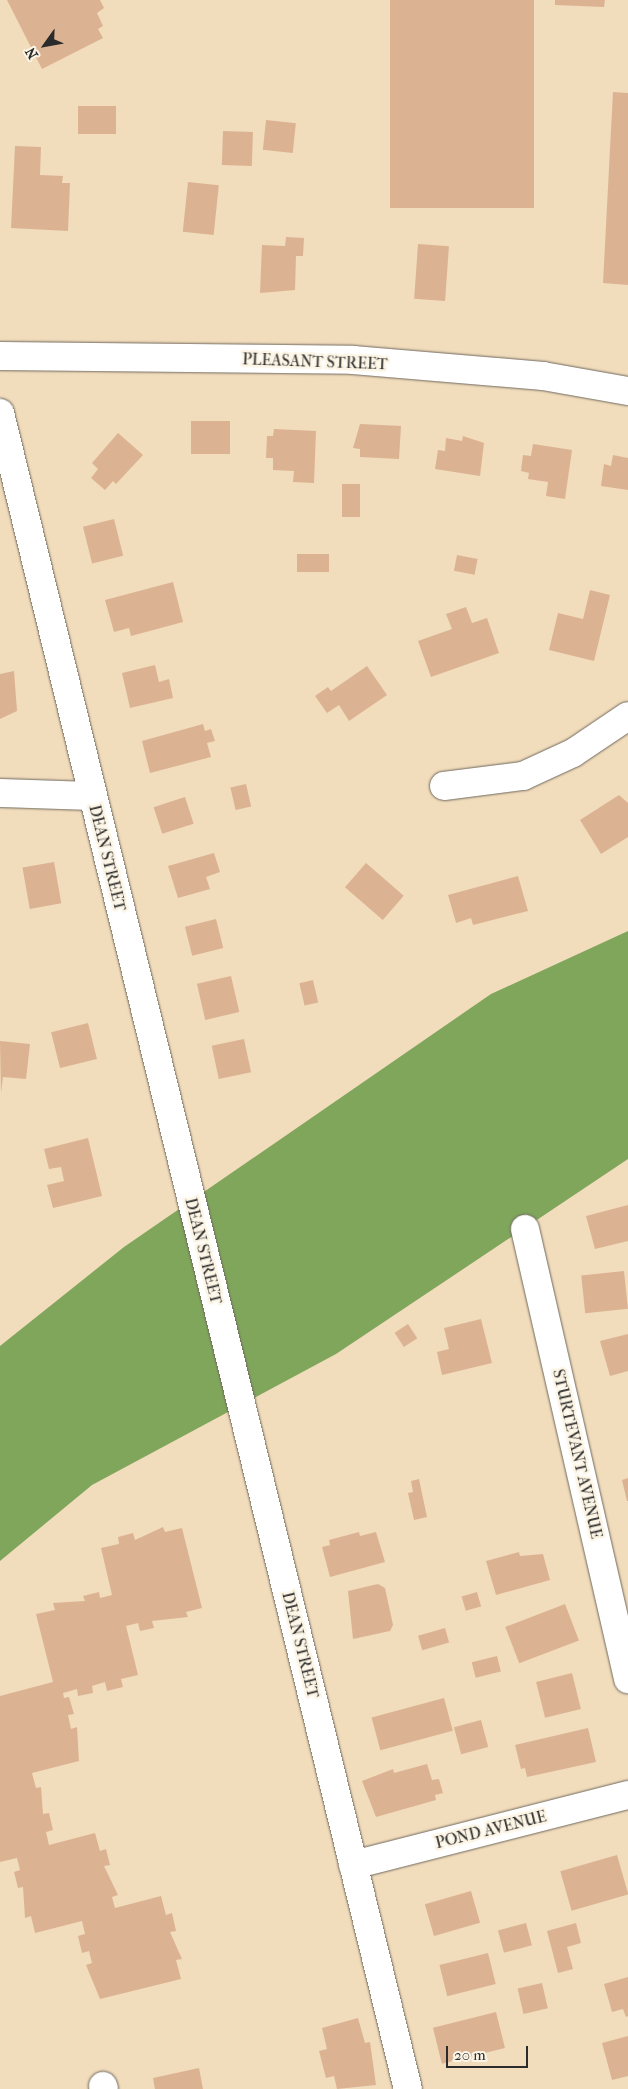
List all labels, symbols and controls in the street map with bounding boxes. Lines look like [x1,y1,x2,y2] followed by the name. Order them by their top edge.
[20,20,70,70] north arrow
[22,44,42,62] text: N
[242,350,388,374] street label: PLEASANT STREET
[85,803,129,913] street label: DEAN STREET
[181,1196,225,1306] street label: DEAN STREET
[548,1367,606,1541] street label: STURTEVANT AVENUE
[278,1590,322,1700] street label: DEAN STREET
[433,1807,549,1853] street label: POND AVENUE
[448,2036,530,2068] scale bar
[454,2046,486,2064] text: 20 m

